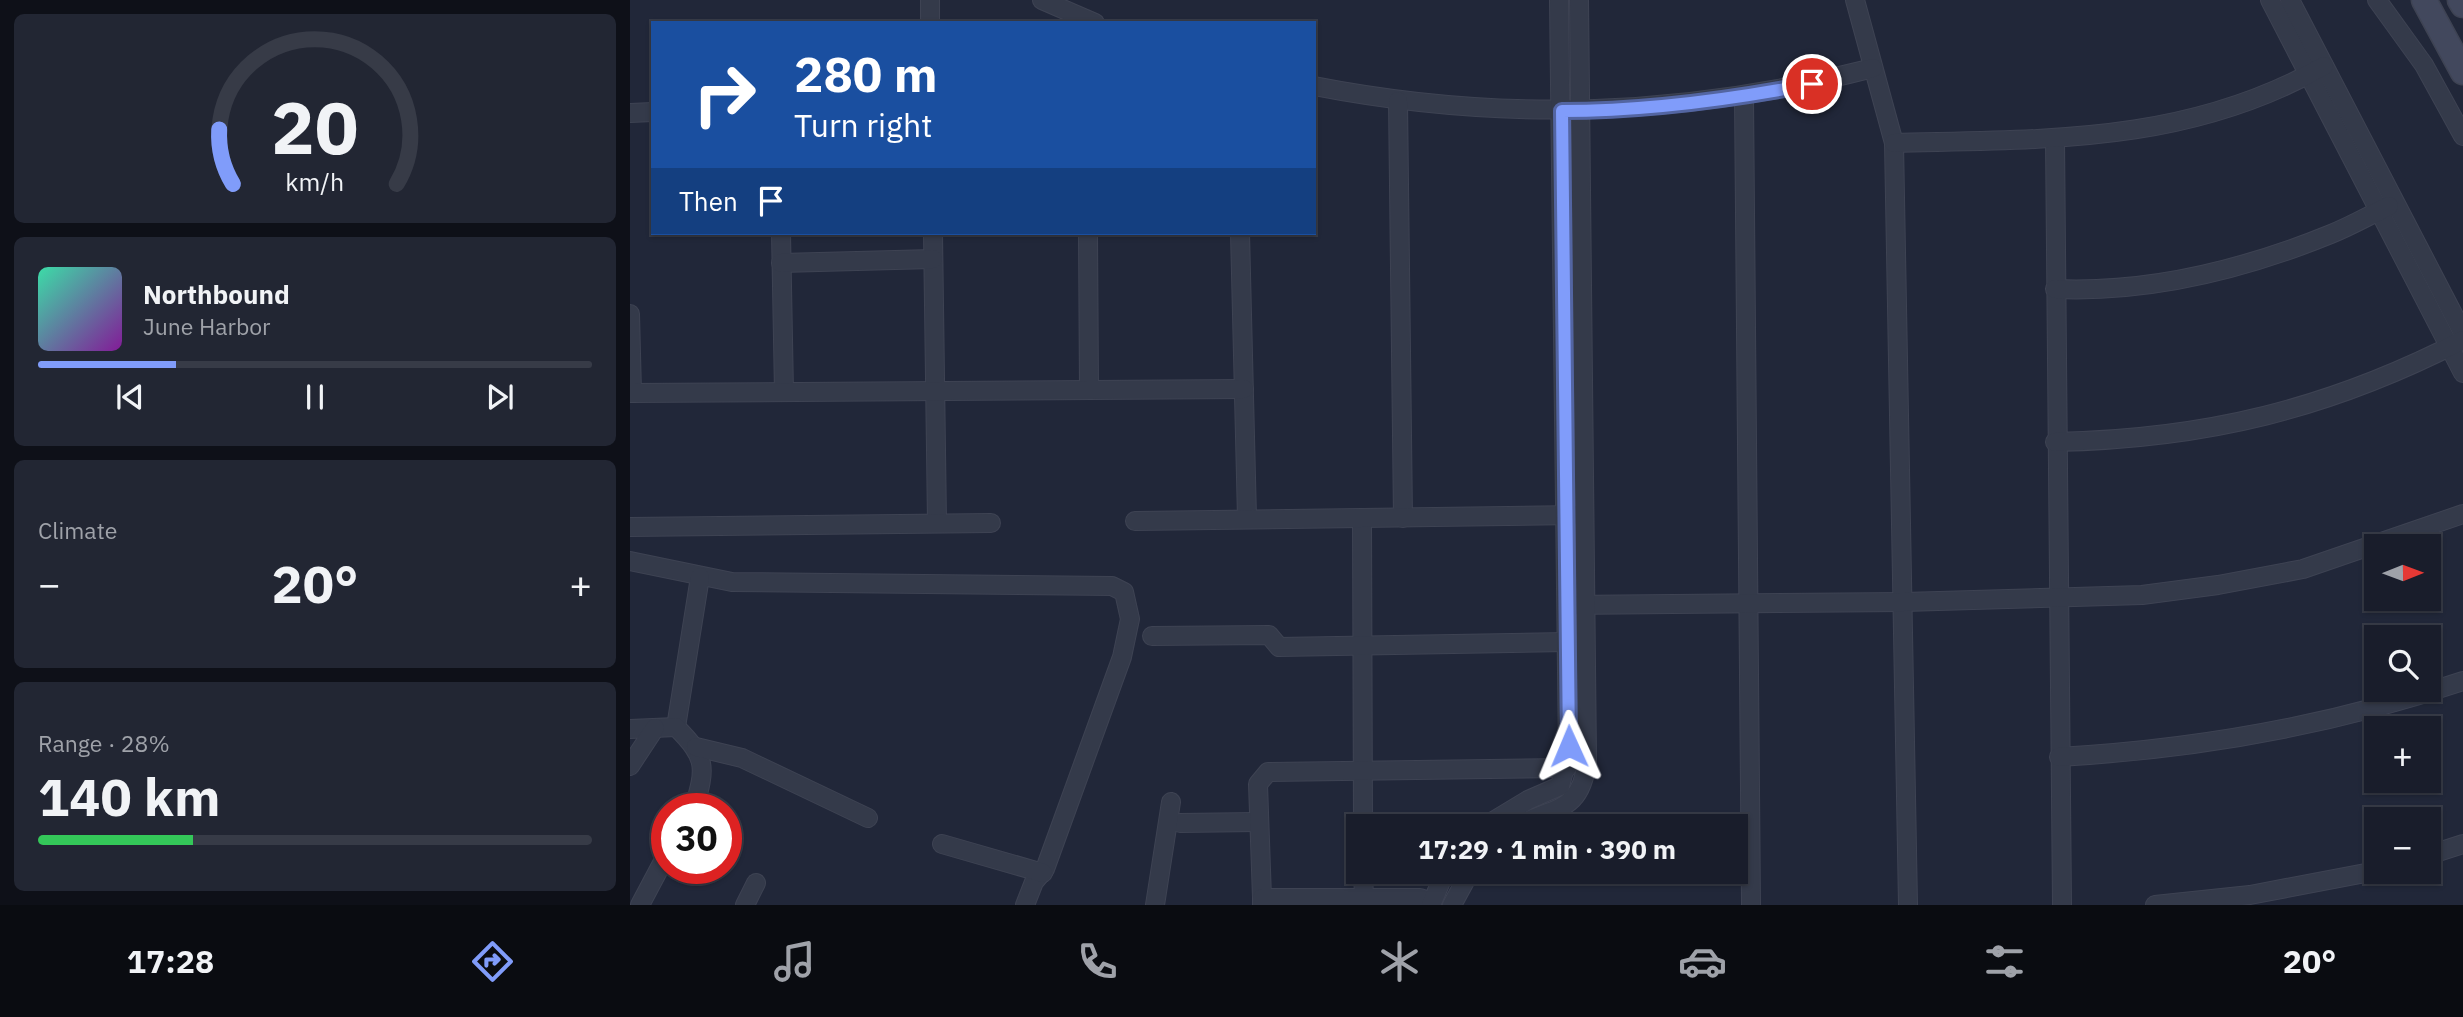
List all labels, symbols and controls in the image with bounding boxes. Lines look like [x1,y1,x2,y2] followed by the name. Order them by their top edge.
[794,42,938,105] text: 280 m
[679,49,770,140] icon: right
[1782,54,1842,114] pin
[1793,65,1831,103] icon: arrive
[271,80,359,175] text: 20
[794,104,932,146] text: Turn right
[286,165,344,198] text: km/h
[752,182,790,220] icon: arrive
[679,184,738,218] text: Then
[143,277,290,311] text: Northbound
[143,311,271,341] text: June Harbor
[111,378,149,416] icon: previous
[296,378,334,416] icon: pause
[481,378,519,416] icon: next
[38,515,117,545] text: Climate
[2364,534,2441,611] north arrow
[2364,534,2441,884] map controls
[272,550,358,617] text: 20°
[38,559,61,608] text: −
[569,559,592,608] text: +
[2364,625,2441,702] button: search
[1532,709,1606,783] position arrow
[2364,716,2441,793] button: +
[38,728,170,758] text: Range · 28%
[38,763,220,830] text: 140 km
[651,793,742,884] speed limit sign: 30
[2364,807,2441,884] button: −
[1418,832,1676,866] text: 17:29 · 1 min · 390 m
[468,937,517,986] icon: directions
[770,937,819,986] icon: music
[1073,937,1122,986] icon: phone
[1375,937,1424,986] icon: climate
[1678,937,1727,986] icon: car
[1980,937,2029,986] icon: filters
[127,940,214,982] text: 17:28
[2283,940,2336,982] text: 20°

